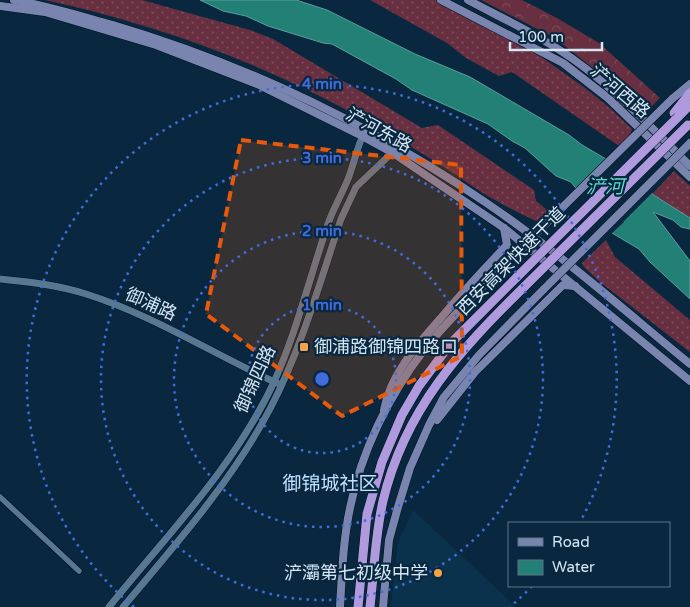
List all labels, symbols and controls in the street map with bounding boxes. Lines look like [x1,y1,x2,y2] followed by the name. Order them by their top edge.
[510,20,602,52] scale bar
[518,28,564,46] text: 100 m
[586,59,654,123] street label: 浐河西路
[302,75,342,93] text: 4 min
[342,103,416,157] street label: 浐河东路
[302,149,342,167] text: 3 min
[586,176,628,198] water label: 浐河
[452,202,570,320] street label: 西安高架快速干道
[302,222,342,240] text: 2 min
[122,283,180,325] street label: 御浦路
[302,296,342,314] text: 1 min
[314,336,458,358] place label: 御浦路御锦四路口
[298,341,310,353] marker: 御浦路御锦四路口
[230,342,280,416] street label: 御锦四路
[313,370,331,388] centre of rings
[282,473,378,495] district label: 御锦城社区
[508,522,670,587] legend
[552,533,590,551] text: Road
[552,558,595,576] text: Water
[284,562,428,584] place label: 浐灞第七初级中学
[432,567,444,579] marker: 浐灞第七初级中学

